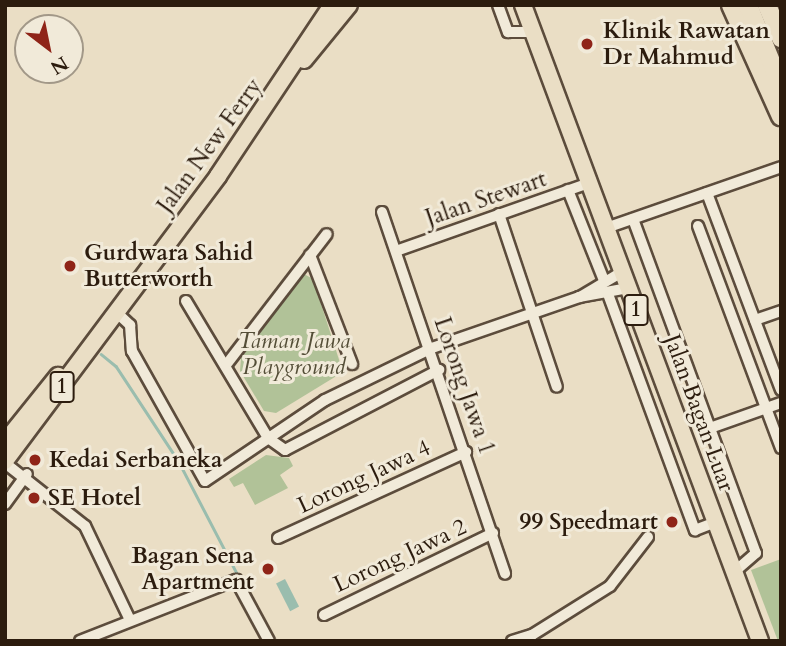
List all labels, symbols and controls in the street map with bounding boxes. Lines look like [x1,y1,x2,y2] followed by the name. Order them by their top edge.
[14,14,84,84] north arrow
[603,17,770,71] place label: Klinik Rawatan Dr Mahmud
[577,34,597,54] marker: Klinik Rawatan Dr Mahmud
[45,50,73,81] text: N
[152,73,268,219] street label: Jalan New Ferry
[422,165,550,233] street label: Jalan Stewart
[84,239,253,293] place label: Gurdwara Sahid Butterworth
[62,258,78,274] marker: Gurdwara Sahid Butterworth
[622,292,650,328] road number: 1
[428,314,500,458] street label: Lorong Jawa 1
[238,327,350,381] park label: Taman Jawa Playground
[658,331,740,495] street label: Jalan Bagan Luar
[48,370,76,404] road number: 1
[293,434,435,520] street label: Lorong Jawa 4
[49,446,222,474] place label: Kedai Serbaneka
[27,452,43,468] marker: Kedai Serbaneka
[48,484,141,512] place label: SE Hotel
[26,490,42,506] marker: SE Hotel
[520,508,658,536] place label: 99 Speedmart
[329,513,471,599] street label: Lorong Jawa 2
[664,514,680,530] marker: 99 Speedmart
[131,542,254,596] place label: Bagan Sena Apartment
[260,561,276,577] marker: Bagan Sena Apartment

